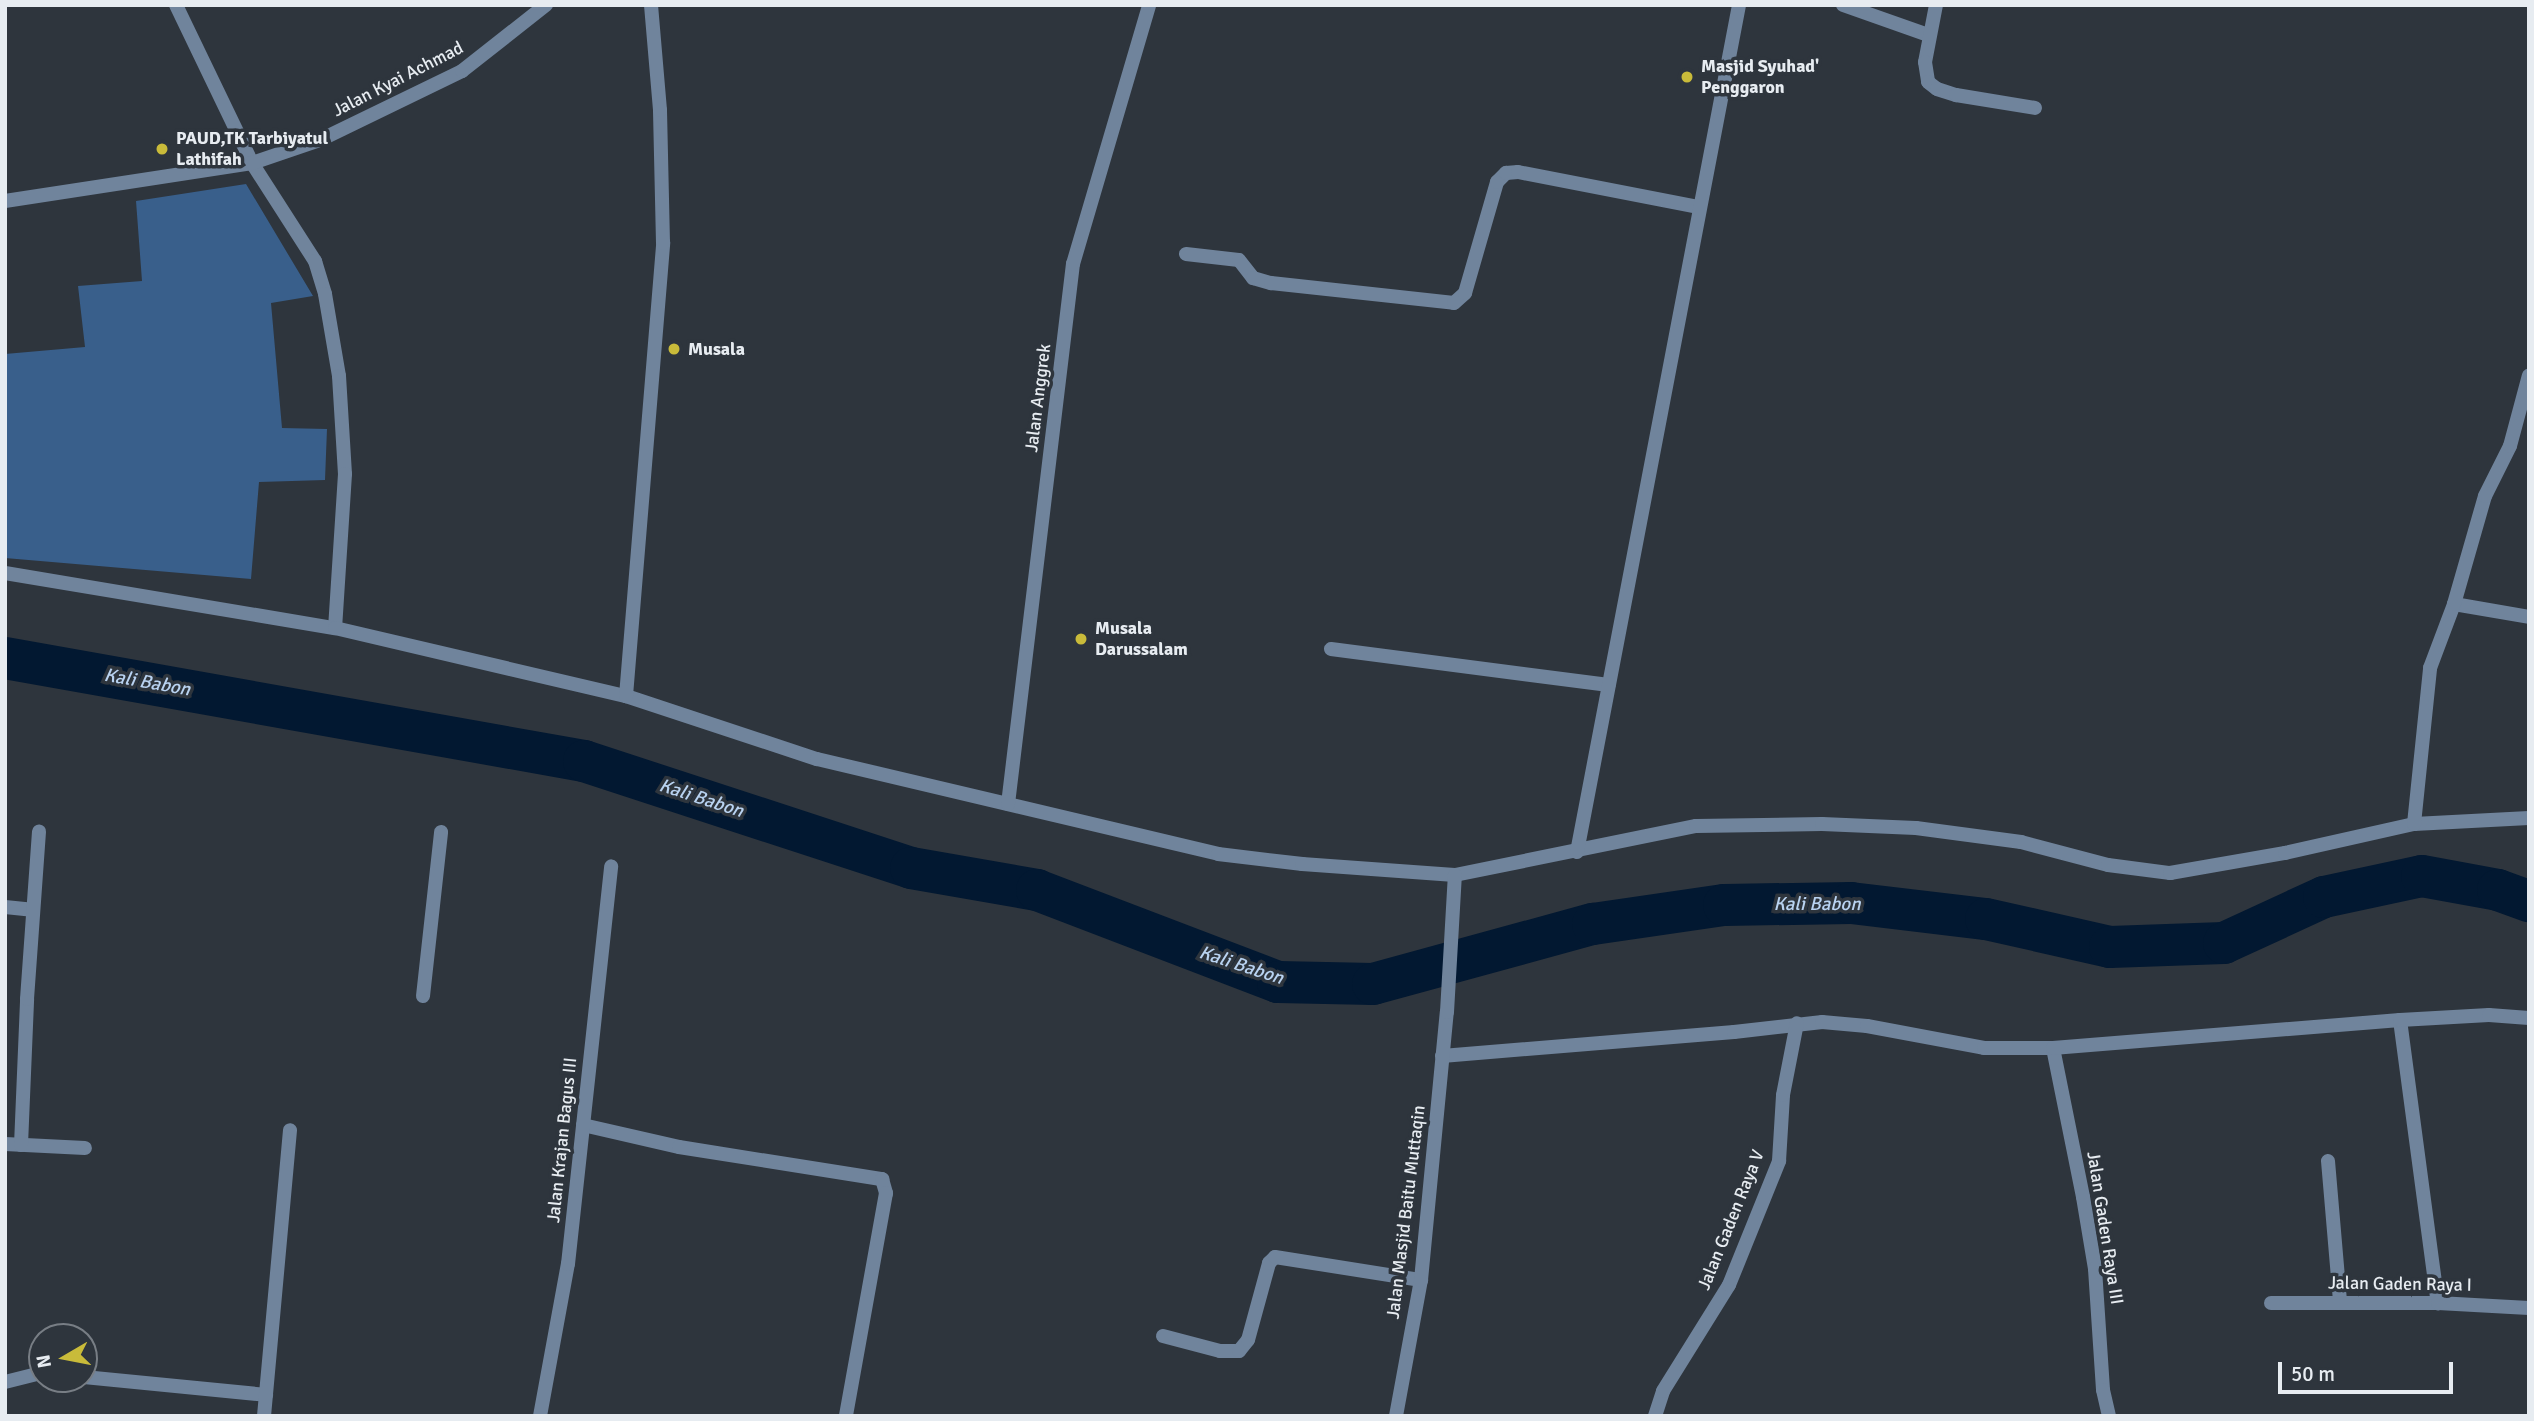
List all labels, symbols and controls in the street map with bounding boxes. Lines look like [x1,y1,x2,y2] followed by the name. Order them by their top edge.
[329,37,467,121] street label: Jalan Kyai Achmad
[1701,56,1819,98] place label: Masjid Syuhad' Penggaron
[1679,69,1695,85] marker: Masjid Syuhad' Penggaron
[176,128,328,170] place label: PAUD,TK Tarbiyatul Lathifah
[154,141,170,157] marker: PAUD,TK Tarbiyatul Lathifah
[688,338,745,360] place label: Musala
[666,341,682,357] marker: Musala
[1021,343,1055,453] street label: Jalan Anggrek
[1095,618,1188,660] place label: Musala Darussalam
[1073,631,1089,647] marker: Musala Darussalam
[102,664,192,702] water label: Kali Babon
[656,775,746,823] water label: Kali Babon
[1773,894,1861,916] water label: Kali Babon
[1196,942,1286,990] water label: Kali Babon
[543,1056,581,1224] street label: Jalan Krajan Bagus III
[1382,1104,1430,1320] street label: Jalan Masjid Baitu Muttaqin
[1693,1147,1769,1293] street label: Jalan Gaden Raya V
[2082,1150,2128,1306] street label: Jalan Gaden Raya III
[2328,1272,2472,1296] street label: Jalan Gaden Raya I
[28,1323,98,1393] north arrow
[2282,1348,2457,1392] scale bar
[31,1353,57,1370] text: N
[2291,1361,2335,1387] text: 50 m

